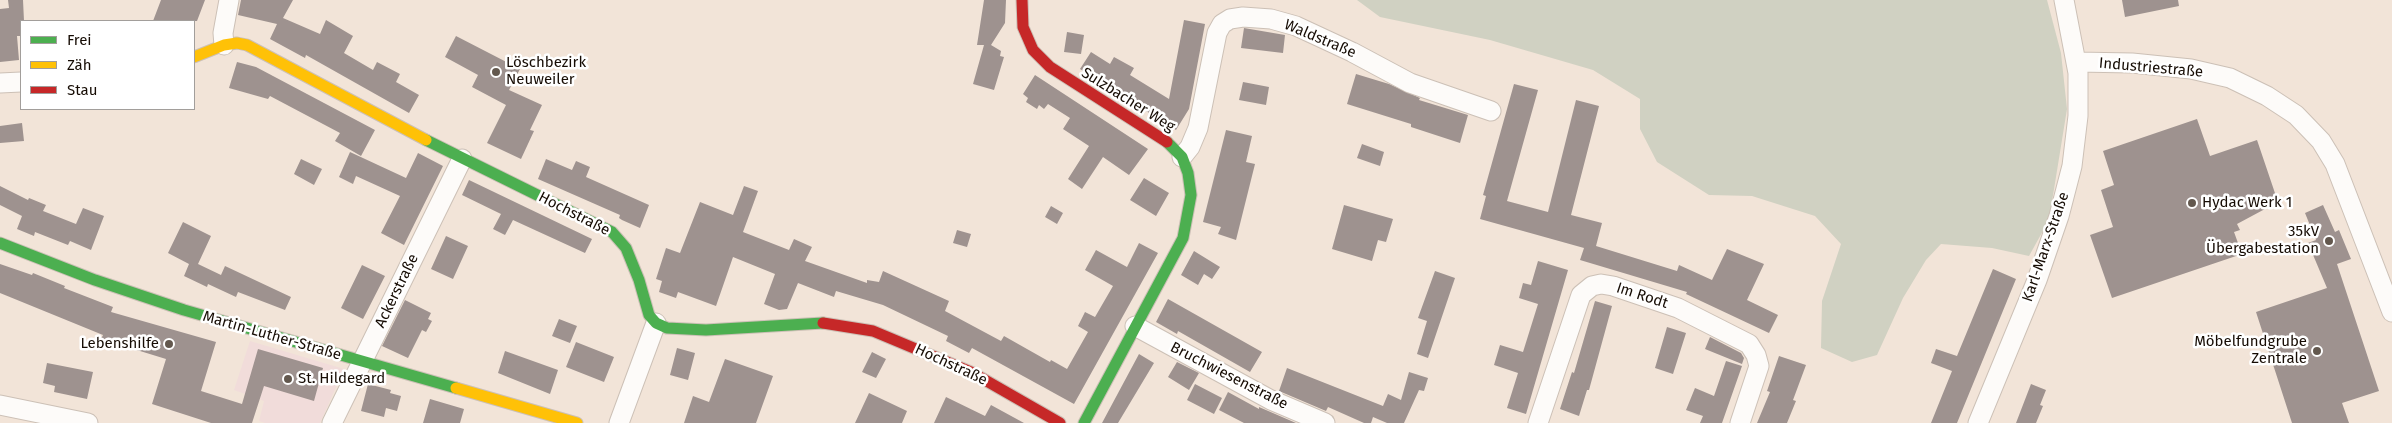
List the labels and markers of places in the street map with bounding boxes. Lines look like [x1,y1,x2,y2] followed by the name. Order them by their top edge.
[506,54,586,89] place label: Löschbezirk Neuweiler
[490,66,502,78] marker: Löschbezirk Neuweiler
[2202,194,2292,212] place label: Hydac Werk 1
[2186,197,2198,209] marker: Hydac Werk 1
[2206,223,2319,258] place label: 35kV Übergabestation
[2323,235,2335,247] marker: 35kV Übergabestation
[2194,333,2307,368] place label: Möbelfundgrube Zentrale
[80,335,159,353] place label: Lebenshilfe
[163,338,175,350] marker: Lebenshilfe
[2311,345,2323,357] marker: Möbelfundgrube Zentrale
[298,370,385,388] place label: St. Hildegard
[282,373,294,385] marker: St. Hildegard

